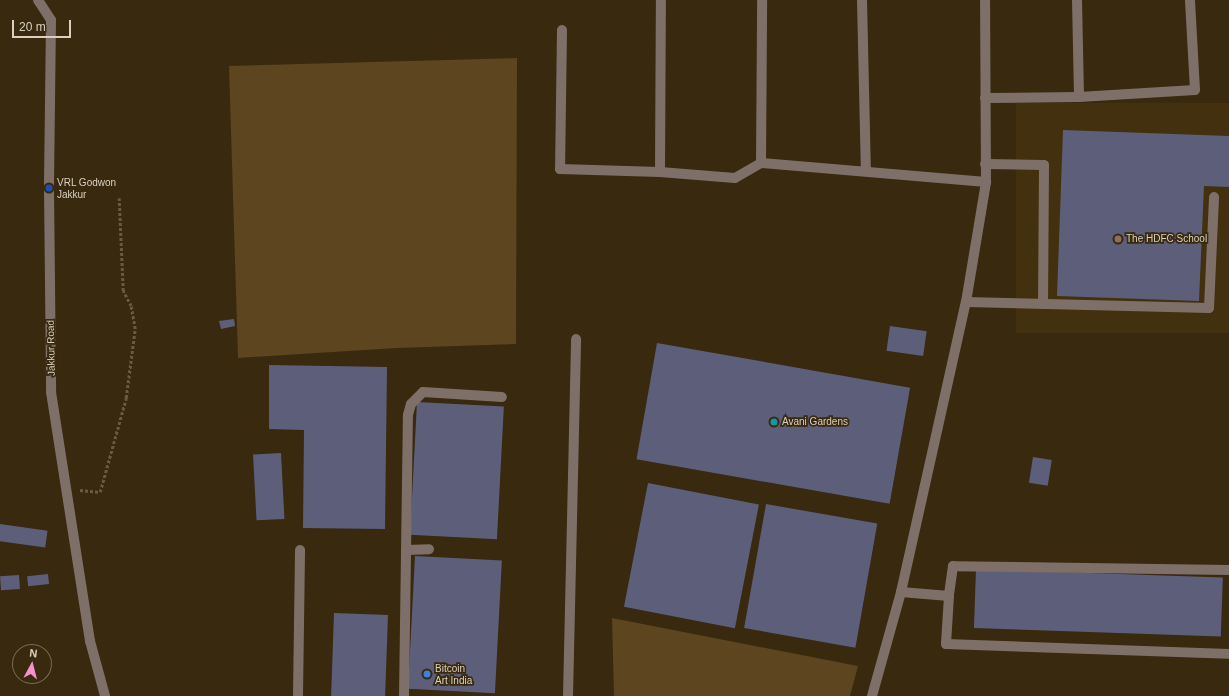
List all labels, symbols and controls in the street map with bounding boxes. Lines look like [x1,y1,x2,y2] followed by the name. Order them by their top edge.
[14,12,73,38] scale bar
[19,20,46,34] text: 20 m
[57,176,116,200] place label: VRL Godwon Jakkur
[44,183,54,193] marker: VRL Godwon Jakkur
[1126,233,1207,245] place label: The HDFC School
[1113,234,1123,244] marker: The HDFC School
[45,320,57,376] street label: Jakkur Road
[782,416,848,428] place label: Avani Gardens
[769,417,779,427] marker: Avani Gardens
[12,644,52,684] north arrow
[29,647,38,660] text: N
[435,662,472,686] place label: Bitcoin Art India
[422,669,432,679] marker: Bitcoin Art India

